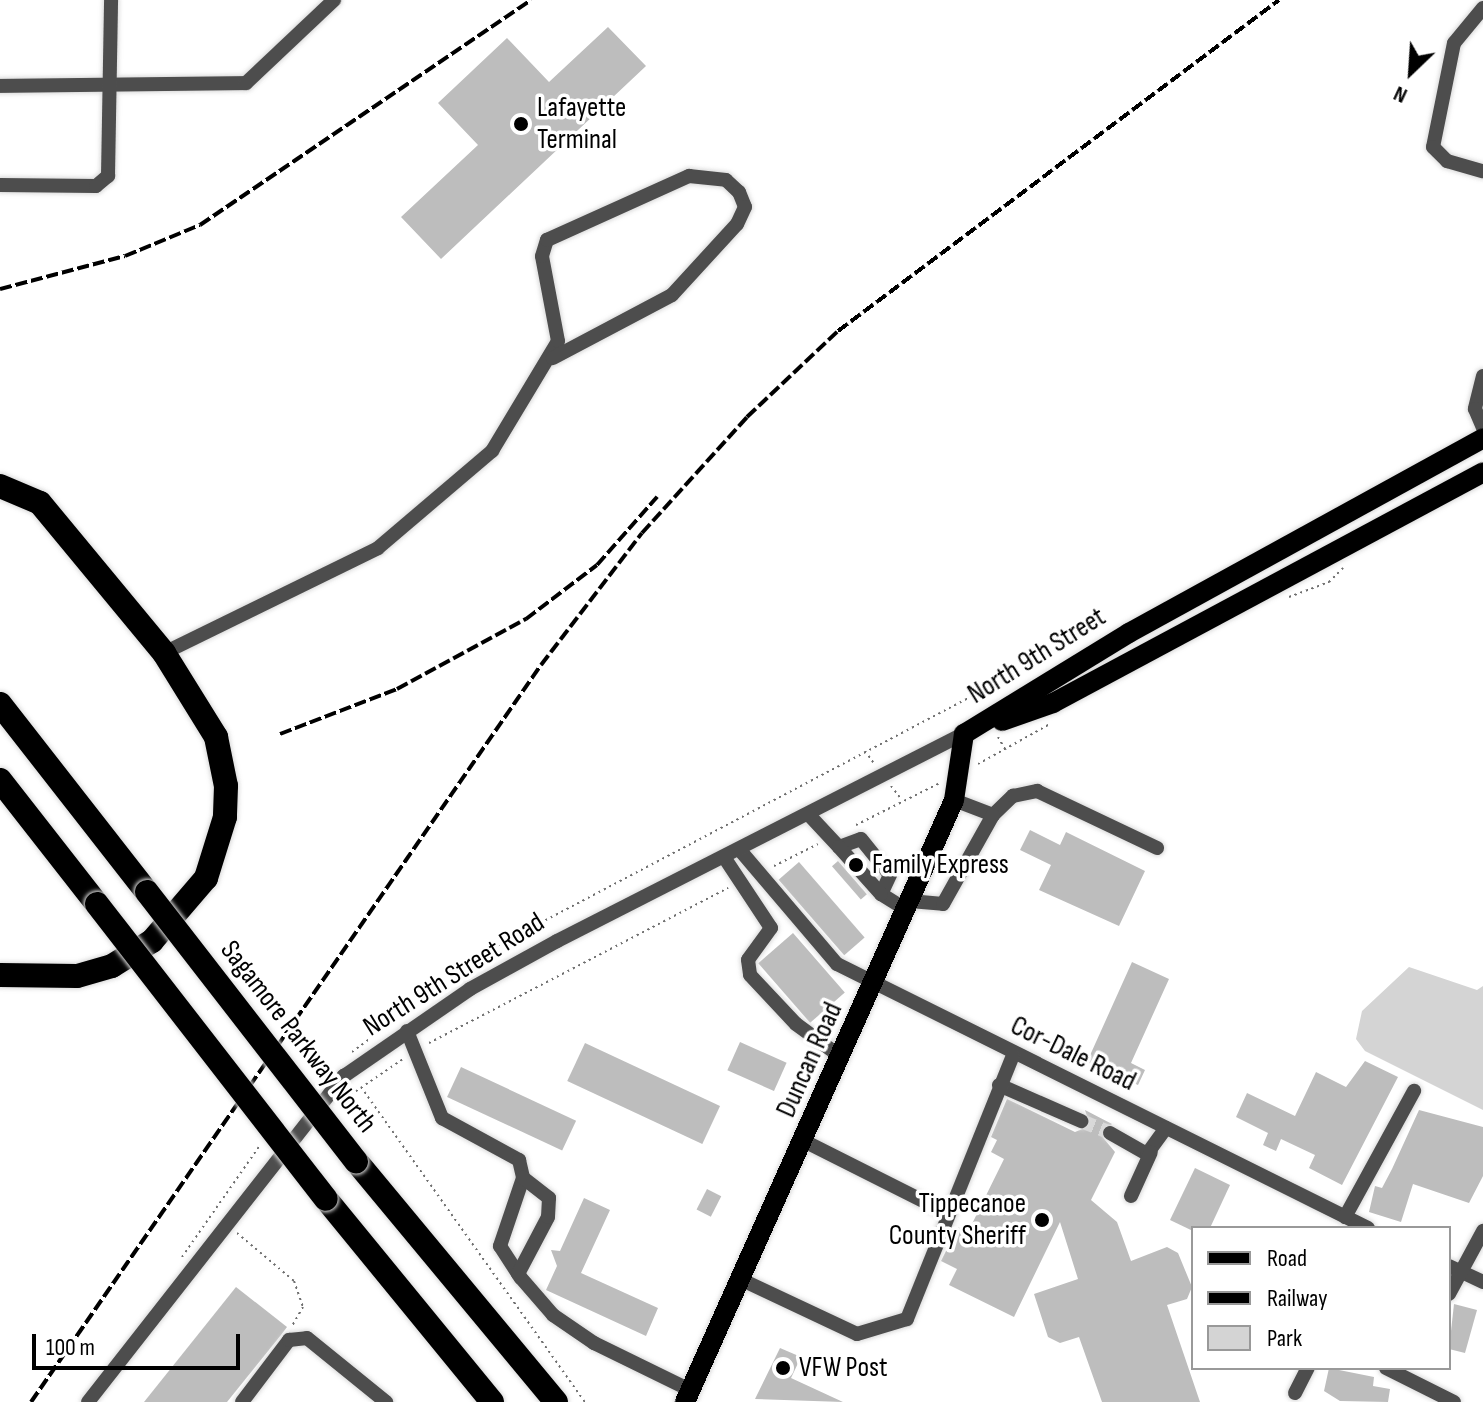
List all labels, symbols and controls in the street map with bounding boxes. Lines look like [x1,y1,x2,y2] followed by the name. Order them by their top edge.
[1371,32,1451,112] north arrow
[1390,79,1412,109] text: N
[537,91,626,157] place label: Lafayette Terminal
[512,115,530,133] marker: Lafayette Terminal
[962,600,1112,712] street label: North 9th Street
[872,848,1009,882] place label: Family Express
[847,856,865,874] marker: Family Express
[357,906,551,1044] street label: North 9th Street Road
[213,934,383,1140] street label: Sagamore Parkway North
[770,997,850,1123] street label: Duncan Road
[1005,1009,1141,1099] street label: Cor-Dale Road
[889,1187,1026,1253] place label: Tippecanoe County Sheriff
[1033,1211,1051,1229] marker: Tippecanoe County Sheriff
[1191,1226,1451,1370] legend
[1267,1244,1307,1273] text: Road
[1267,1284,1327,1313] text: Railway
[36,1318,244,1368] scale bar
[1267,1324,1302,1353] text: Park
[46,1333,95,1362] text: 100 m
[799,1351,888,1385] place label: VFW Post
[774,1359,792,1377] marker: VFW Post

